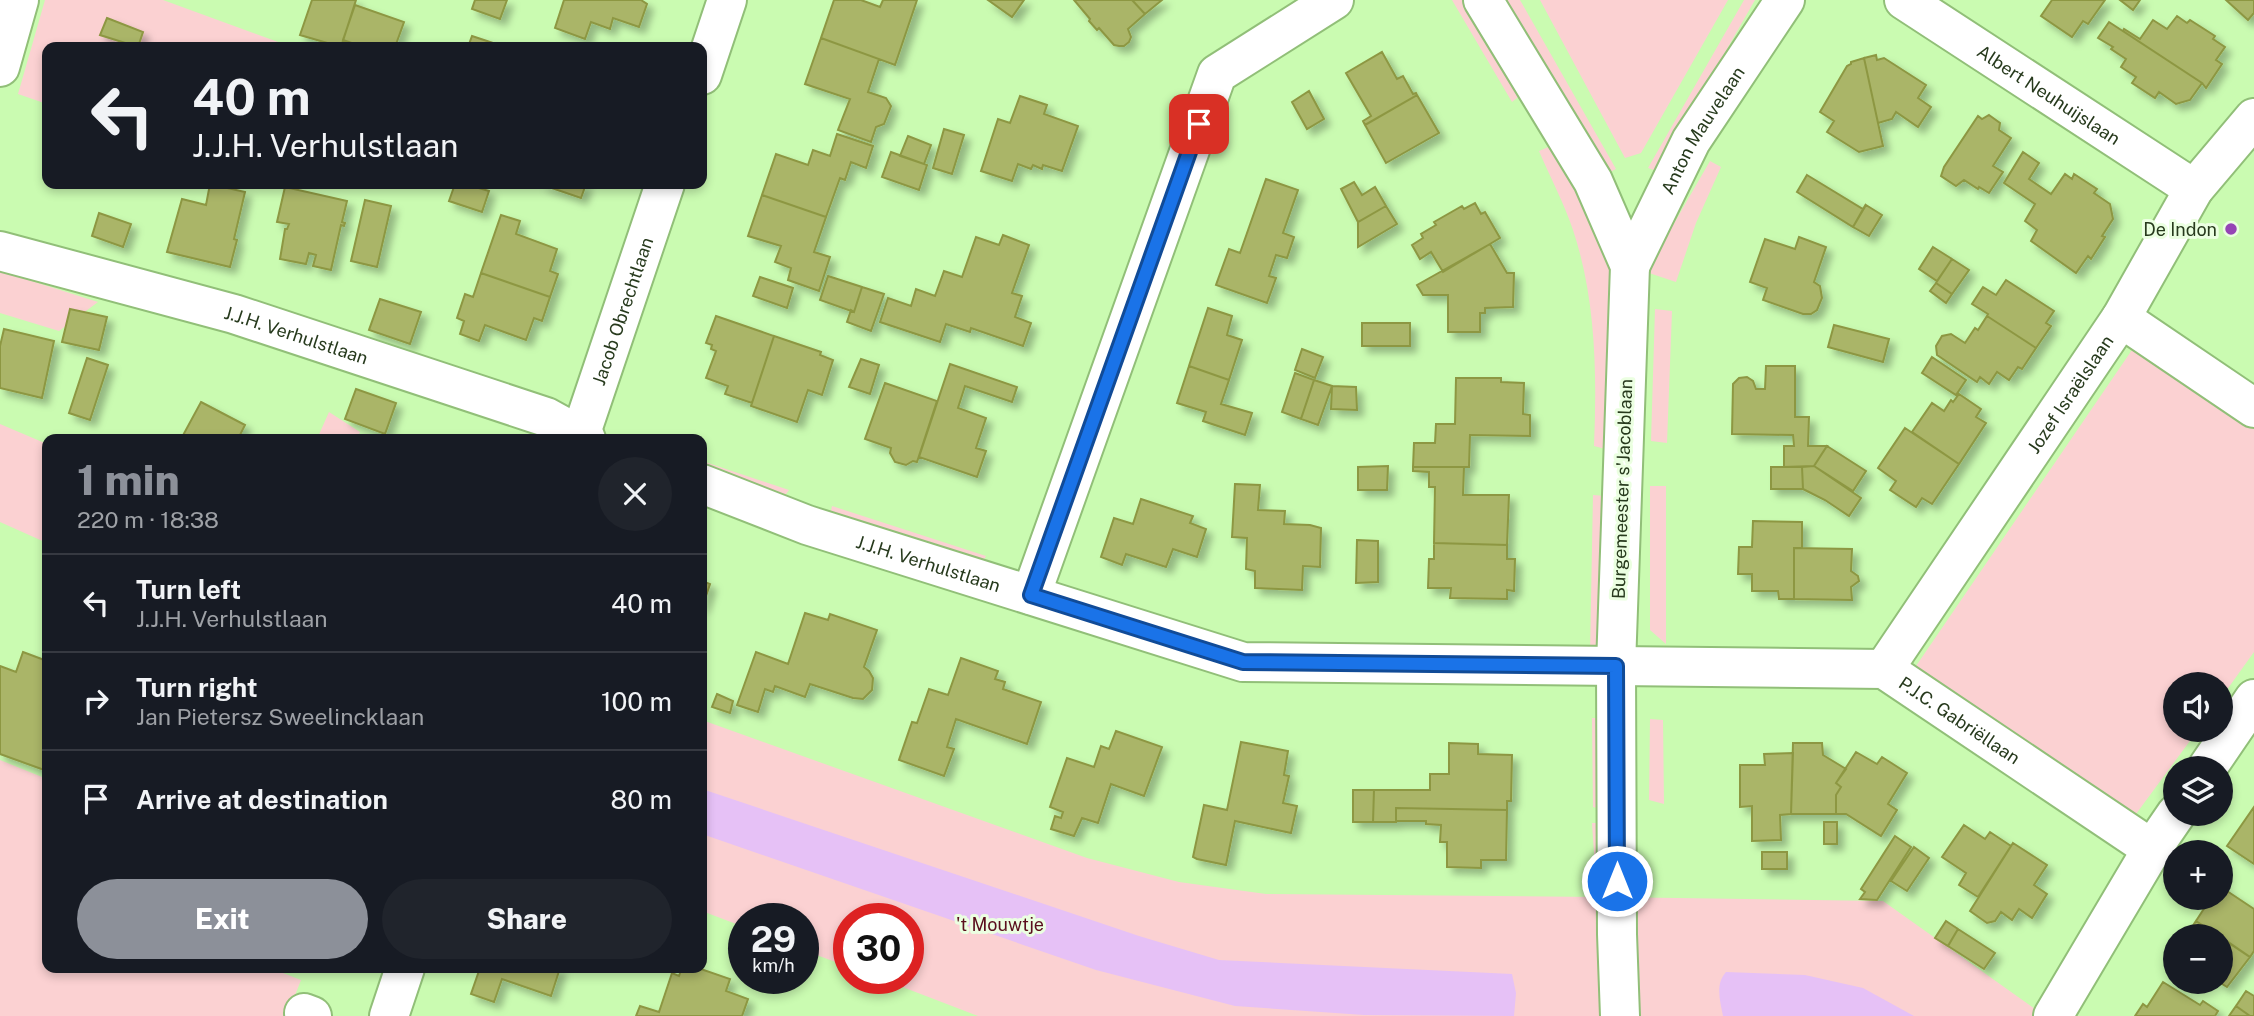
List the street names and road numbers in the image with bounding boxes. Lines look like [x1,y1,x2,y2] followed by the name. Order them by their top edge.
[1973,40,2124,149] street label: Albert Neuhuijslaan
[1656,62,1748,198] street label: Anton Mauvelaan
[587,234,657,388] street label: Jacob Obrechtlaan
[222,301,371,368] street label: J.J.H. Verhulstlaan
[2022,331,2117,457] street label: Jozef Israëlslaan
[1608,379,1636,599] street label: Burgemeester s'Jacoblaan
[854,531,1003,596] street label: J.J.H. Verhulstlaan
[1895,672,2024,768] street label: P.J.C. Gabriëllaan

